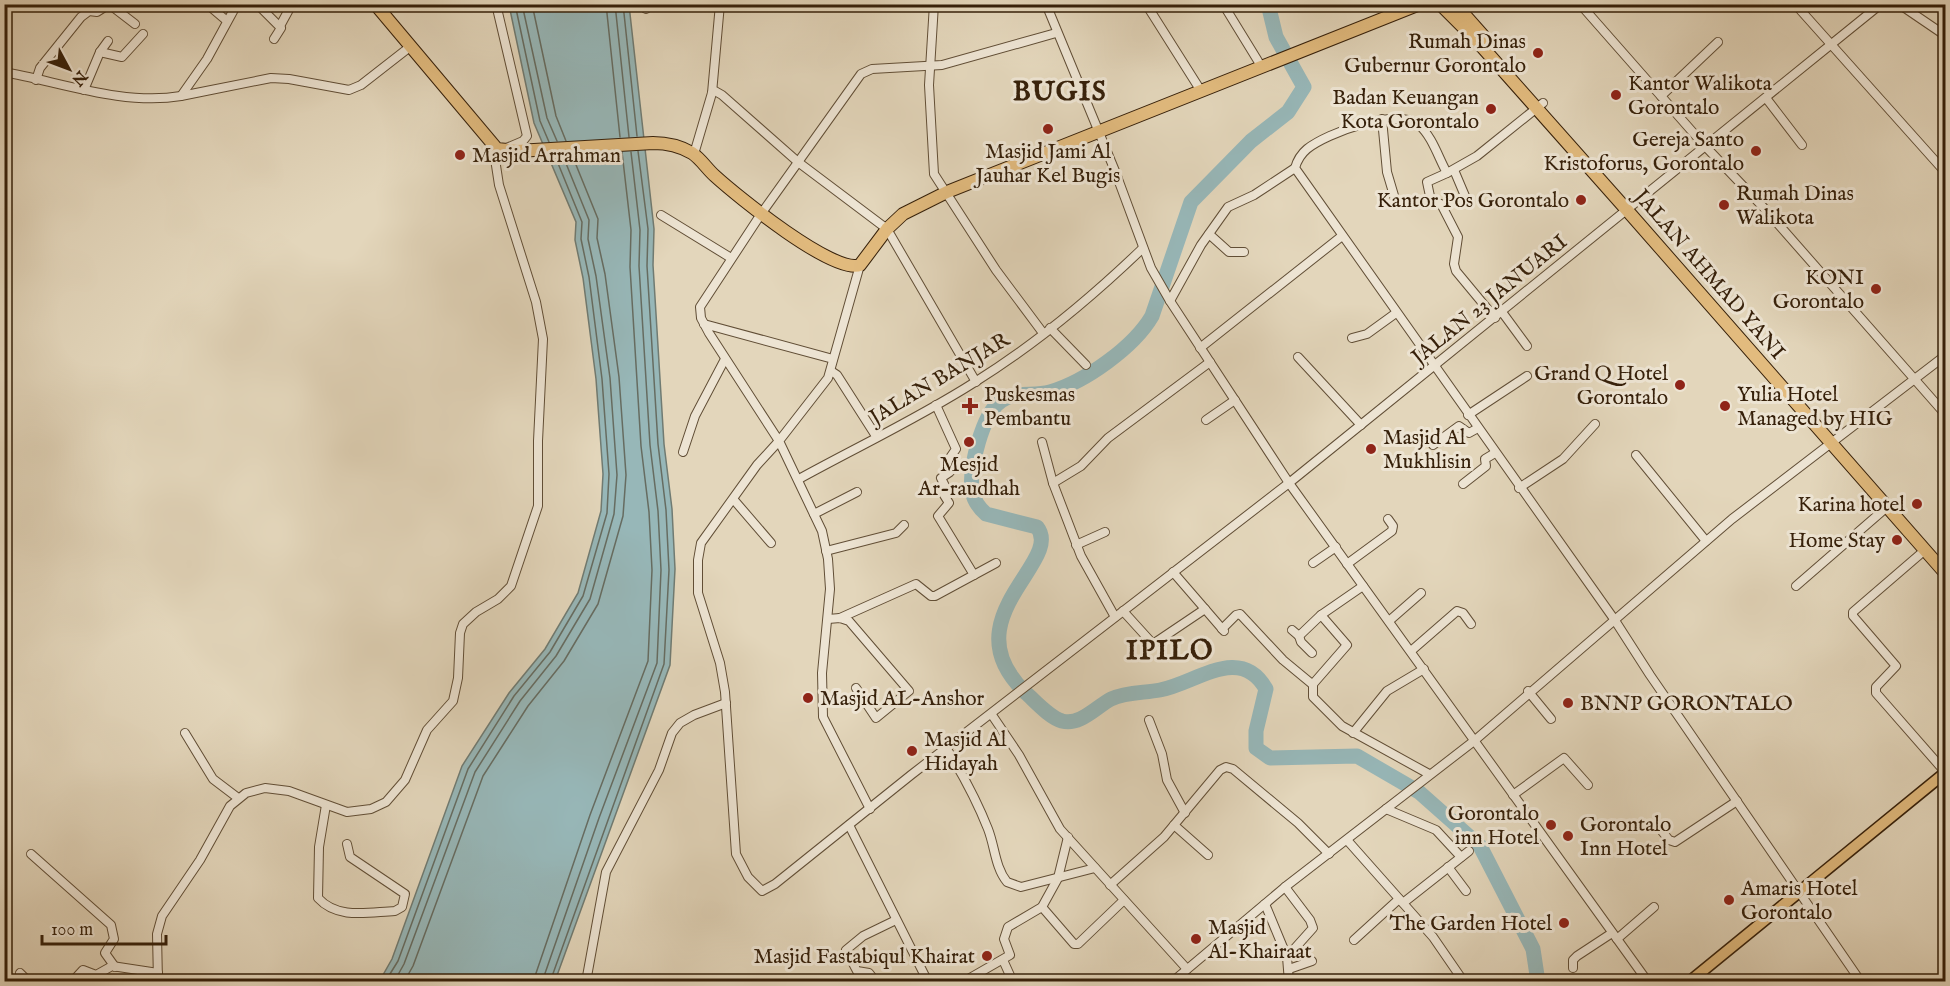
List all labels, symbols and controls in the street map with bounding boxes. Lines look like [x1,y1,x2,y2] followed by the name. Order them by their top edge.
[1344,29,1526,80] place label: Rumah Dinas Gubernur Gorontalo
[39,39,99,99] north arrow
[1531,46,1545,60] marker: Rumah Dinas Gubernur Gorontalo
[67,65,92,89] text: N
[1628,71,1773,122] place label: Kantor Walikota Gorontalo
[1013,76,1107,110] district label: BUGIS
[1332,85,1479,136] place label: Badan Keuangan Kota Gorontalo
[1609,88,1623,102] marker: Kantor Walikota Gorontalo
[1484,102,1498,116] marker: Badan Keuangan Kota Gorontalo
[1041,122,1055,136] marker: Masjid Jami Al Jauhar Kel Bugis
[1544,127,1744,178] place label: Gereja Santo Kristoforus, Gorontalo
[974,139,1120,190] place label: Masjid Jami Al Jauhar Kel Bugis
[472,143,621,170] place label: Masjid Arrahman
[1749,144,1763,158] marker: Gereja Santo Kristoforus, Gorontalo
[453,148,467,162] marker: Masjid Arrahman
[1736,181,1854,232] place label: Rumah Dinas Walikota
[1626,183,1790,366] street label: JALAN AHMAD YANI
[1377,188,1569,215] place label: Kantor Pos Gorontalo
[1574,193,1588,207] marker: Kantor Pos Gorontalo
[1717,198,1731,212] marker: Rumah Dinas Walikota
[1405,229,1573,373] street label: JALAN 23 JANUARI
[1773,265,1864,316] place label: KONI Gorontalo
[1869,282,1883,296] marker: KONI Gorontalo
[863,326,1016,433] street label: JALAN BANJAR
[1534,361,1668,412] place label: Grand Q Hotel Gorontalo
[1673,378,1687,392] marker: Grand Q Hotel Gorontalo
[984,382,1075,433] place label: Puskesmas Pembantu
[1737,382,1893,433] place label: Yulia Hotel Managed by HIG
[961,397,979,415] marker: Puskesmas Pembantu
[1718,399,1732,413] marker: Yulia Hotel Managed by HIG
[1383,425,1471,476] place label: Masjid Al Mukhlisin
[962,435,976,449] marker: Mesjid Ar-raudhah
[1364,442,1378,456] marker: Masjid Al Mukhlisin
[917,452,1020,503] place label: Mesjid Ar-raudhah
[1798,492,1905,519] place label: Karina hotel
[1910,497,1924,511] marker: Karina hotel
[1788,528,1886,555] place label: Home Stay
[1890,533,1904,547] marker: Home Stay
[1126,635,1214,669] district label: IPILO
[820,686,984,713] place label: Masjid AL-Anshor
[801,691,815,705] marker: Masjid AL-Anshor
[1580,691,1793,718] place label: BNNP GORONTALO
[1561,696,1575,710] marker: BNNP GORONTALO
[924,727,1007,778] place label: Masjid Al Hidayah
[905,744,919,758] marker: Masjid Al Hidayah
[1448,801,1539,852] place label: Gorontalo inn Hotel
[1580,812,1671,863] place label: Gorontalo Inn Hotel
[1544,818,1558,832] marker: Gorontalo inn Hotel
[1561,829,1575,843] marker: Gorontalo Inn Hotel
[1740,876,1858,927] place label: Amaris Hotel Gorontalo
[1722,893,1736,907] marker: Amaris Hotel Gorontalo
[42,908,166,946] scale bar
[1390,911,1552,938] place label: The Garden Hotel
[1207,915,1312,966] place label: Masjid Al-Khairaat
[1557,916,1571,930] marker: The Garden Hotel
[51,919,93,942] text: 100 m
[1189,932,1203,946] marker: Masjid Al-Khairaat
[753,944,975,971] place label: Masjid Fastabiqul Khairat
[980,949,994,963] marker: Masjid Fastabiqul Khairat

